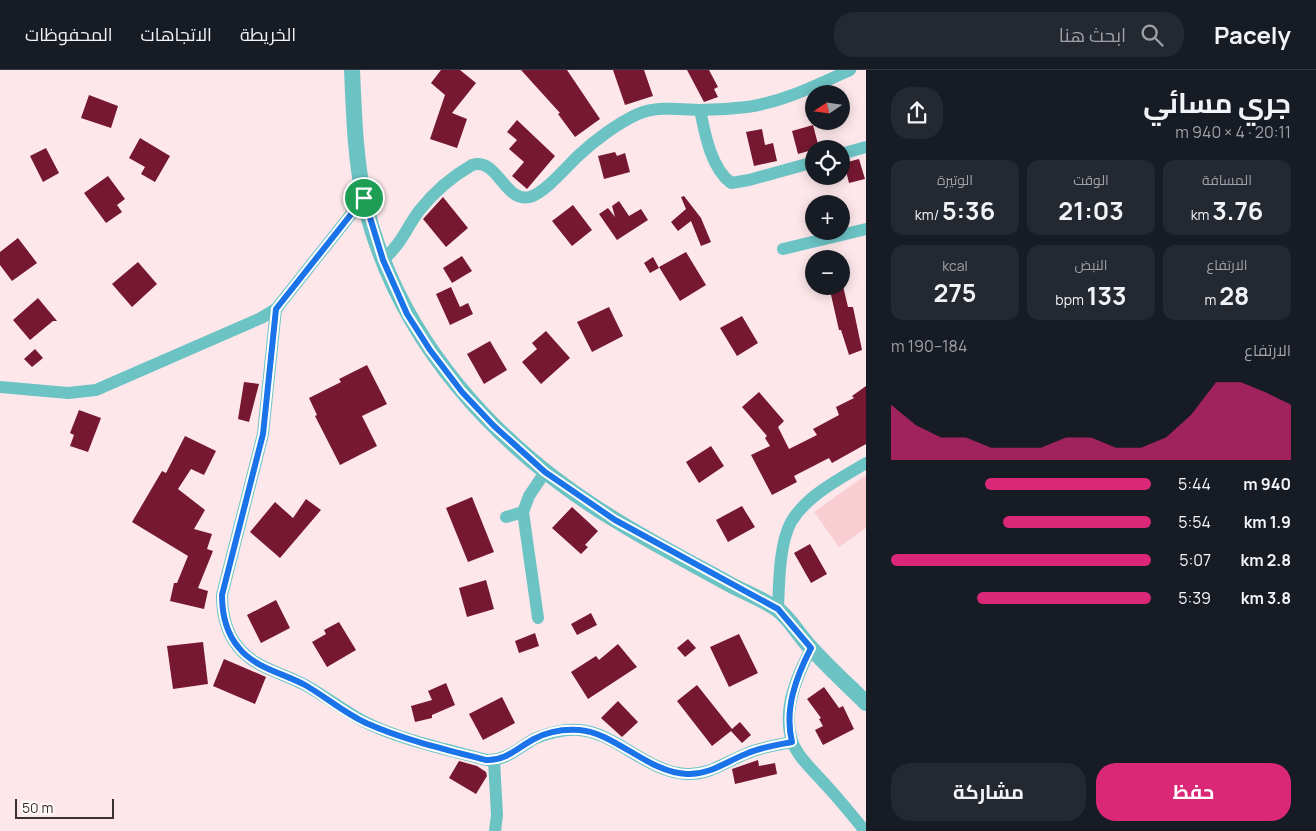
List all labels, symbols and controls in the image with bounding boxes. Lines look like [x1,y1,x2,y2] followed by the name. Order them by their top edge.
[834,12,1184,57] search box
[1214,18,1291,51] text: Pacely
[1138,21,1166,49] icon: search
[25,22,113,46] text: المحفوظات
[141,22,212,46] text: الاتجاهات
[240,22,296,46] text: الخريطة
[1059,22,1126,48] text: ابحث هنا
[1143,83,1291,121] text: جري مسائي
[805,85,850,130] north arrow
[805,85,850,295] map controls
[891,87,943,139] button: share
[1175,121,1291,143] text: 20:11 · 4 × 940 m
[805,140,850,185] button: locate
[937,170,973,189] text: الوتيرة
[1073,170,1109,189] text: الوقت
[1202,170,1252,189] text: المسافة
[343,177,385,219] pin
[350,184,378,212] icon: arrive
[942,193,995,228] text: 5:36
[1058,193,1124,228] text: 21:03
[1212,193,1263,228] text: 3.76
[805,195,850,240] button: +
[915,205,942,224] text: /km
[1191,205,1212,224] text: km
[805,250,850,295] button: −
[1075,255,1107,274] text: النبض
[1206,255,1248,274] text: الارتفاع
[942,256,968,275] text: kcal
[934,275,976,310] text: 275
[1087,278,1127,313] text: 133
[1219,278,1249,313] text: 28
[1055,290,1087,309] text: bpm
[1205,290,1219,309] text: m
[891,335,967,357] text: 184–190 m
[1244,339,1291,361] text: الارتفاع
[1178,473,1211,495] text: 5:44
[1243,473,1291,495] text: 940 m
[1178,511,1211,533] text: 5:54
[1244,511,1291,533] text: 1.9 km
[1179,549,1211,571] text: 5:07
[1241,549,1291,571] text: 2.8 km
[1178,587,1211,609] text: 5:39
[1241,587,1291,609] text: 3.8 km
[891,763,1086,821] button: مشاركة
[1096,763,1291,821] button: حفظ
[15,796,114,819] scale bar
[22,798,53,817] text: 50 m

